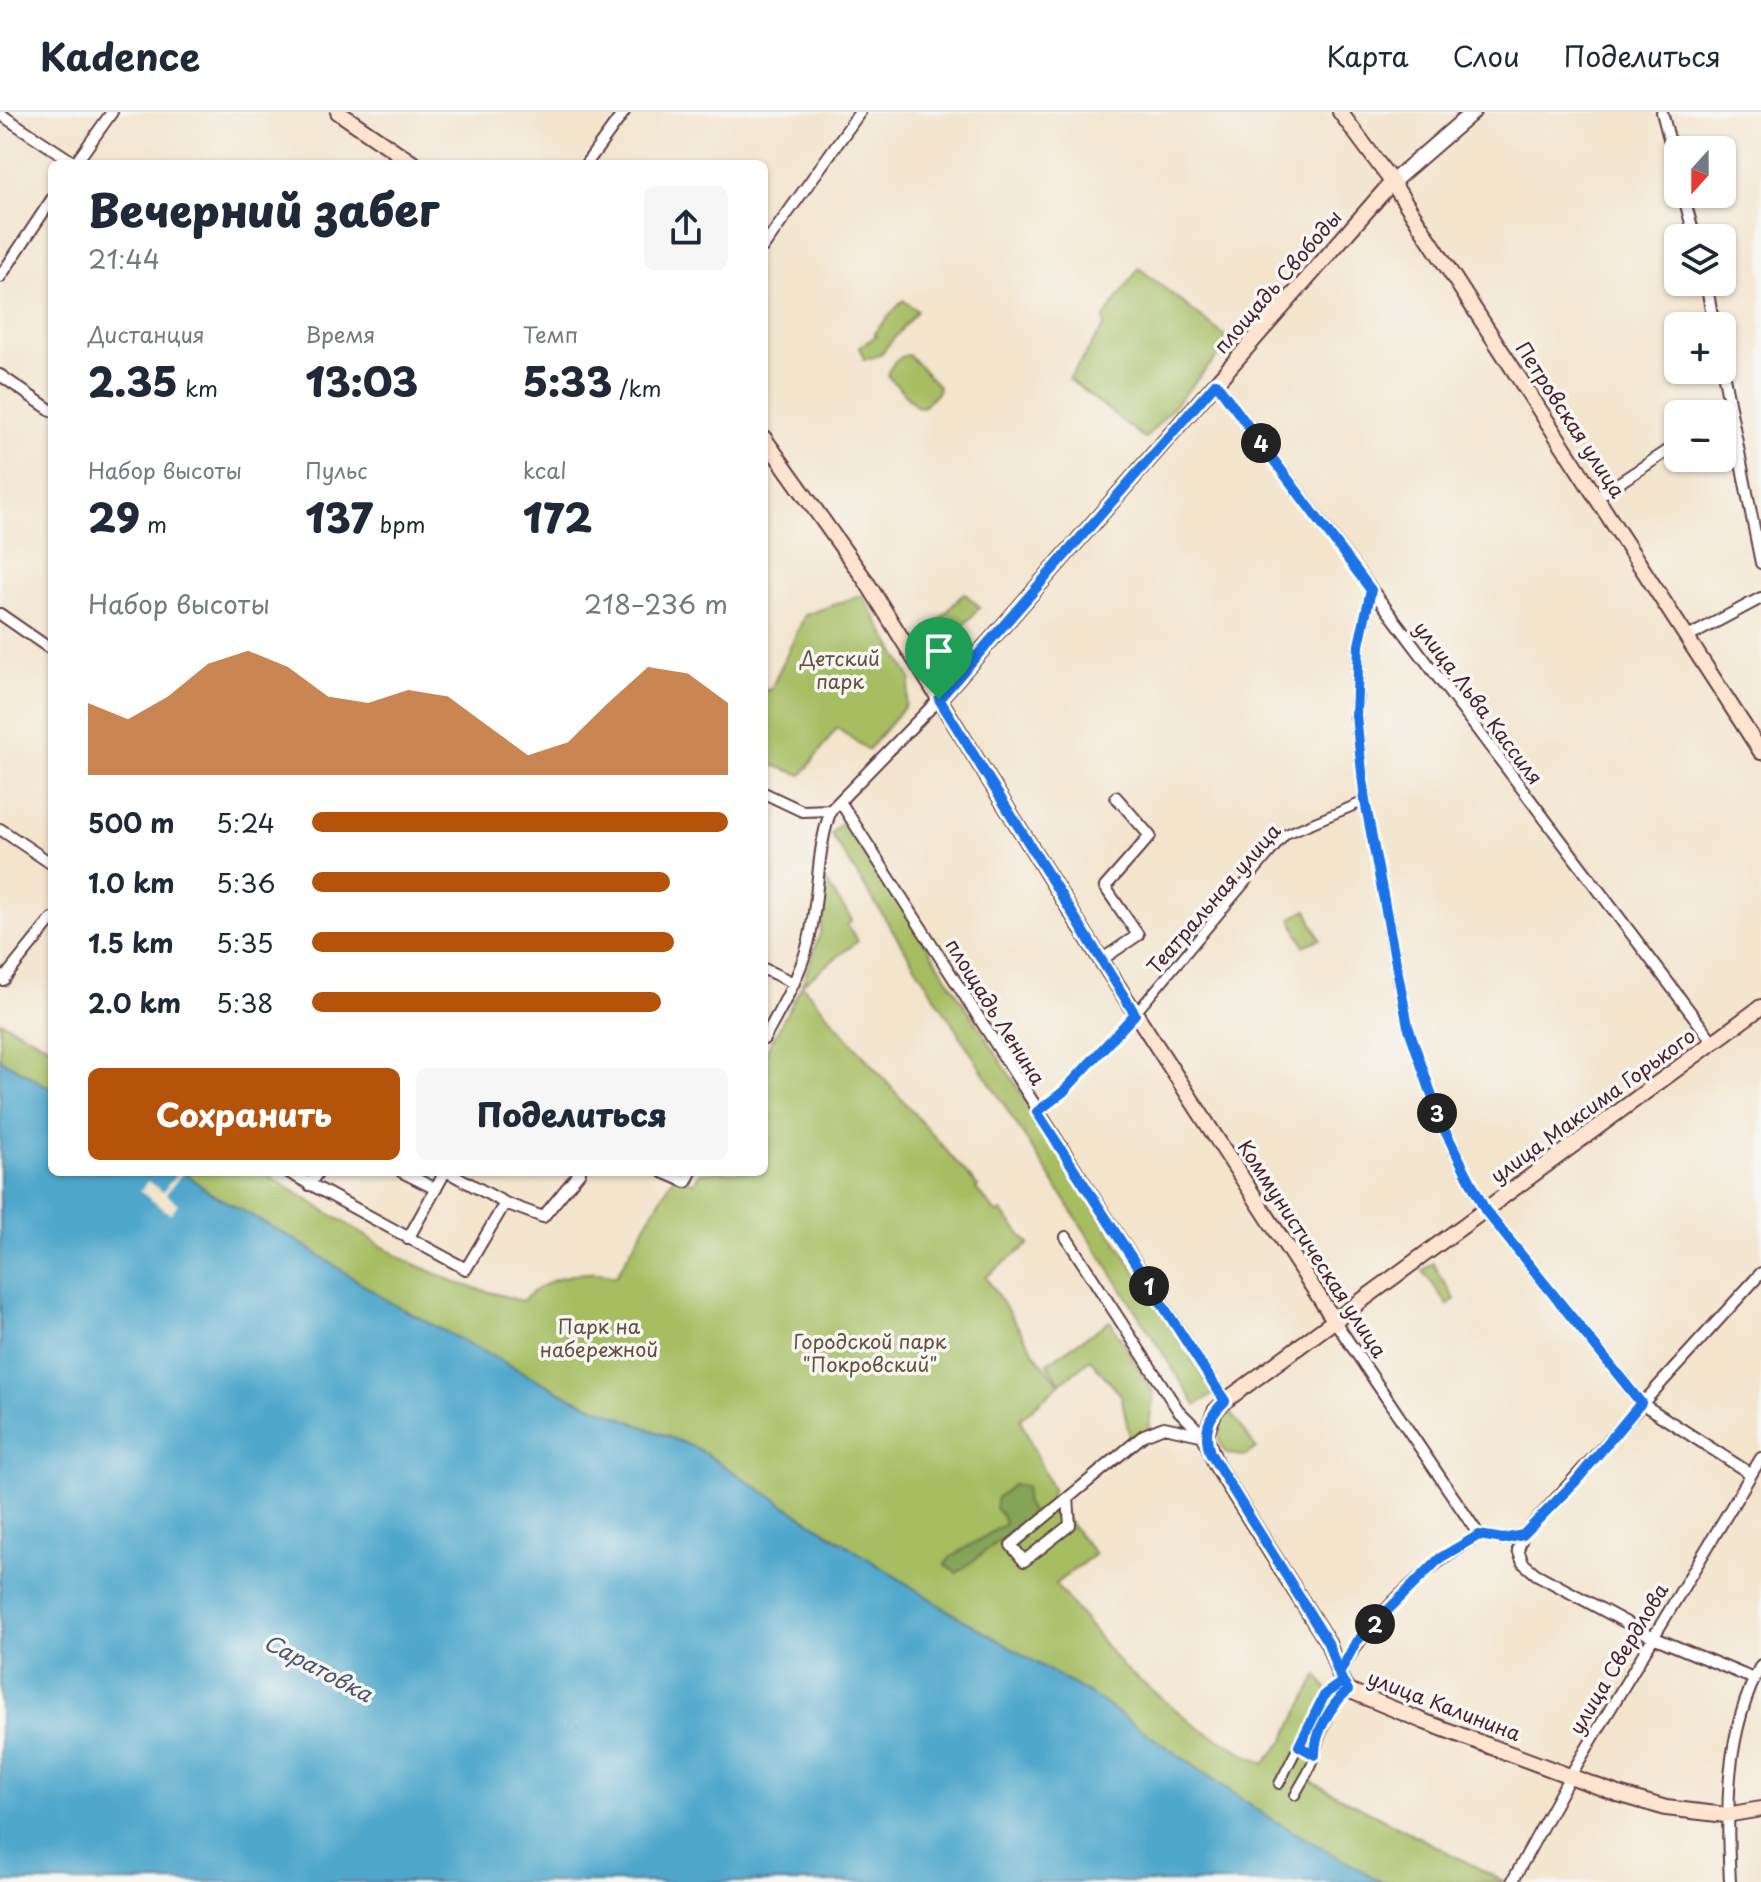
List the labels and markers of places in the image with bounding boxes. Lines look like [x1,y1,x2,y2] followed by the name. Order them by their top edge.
[1241,423,1281,463] pin: 4
[905,617,973,699] pin
[1417,1093,1457,1133] pin: 3
[1129,1266,1169,1306] pin: 1
[1355,1604,1395,1644] pin: 2

